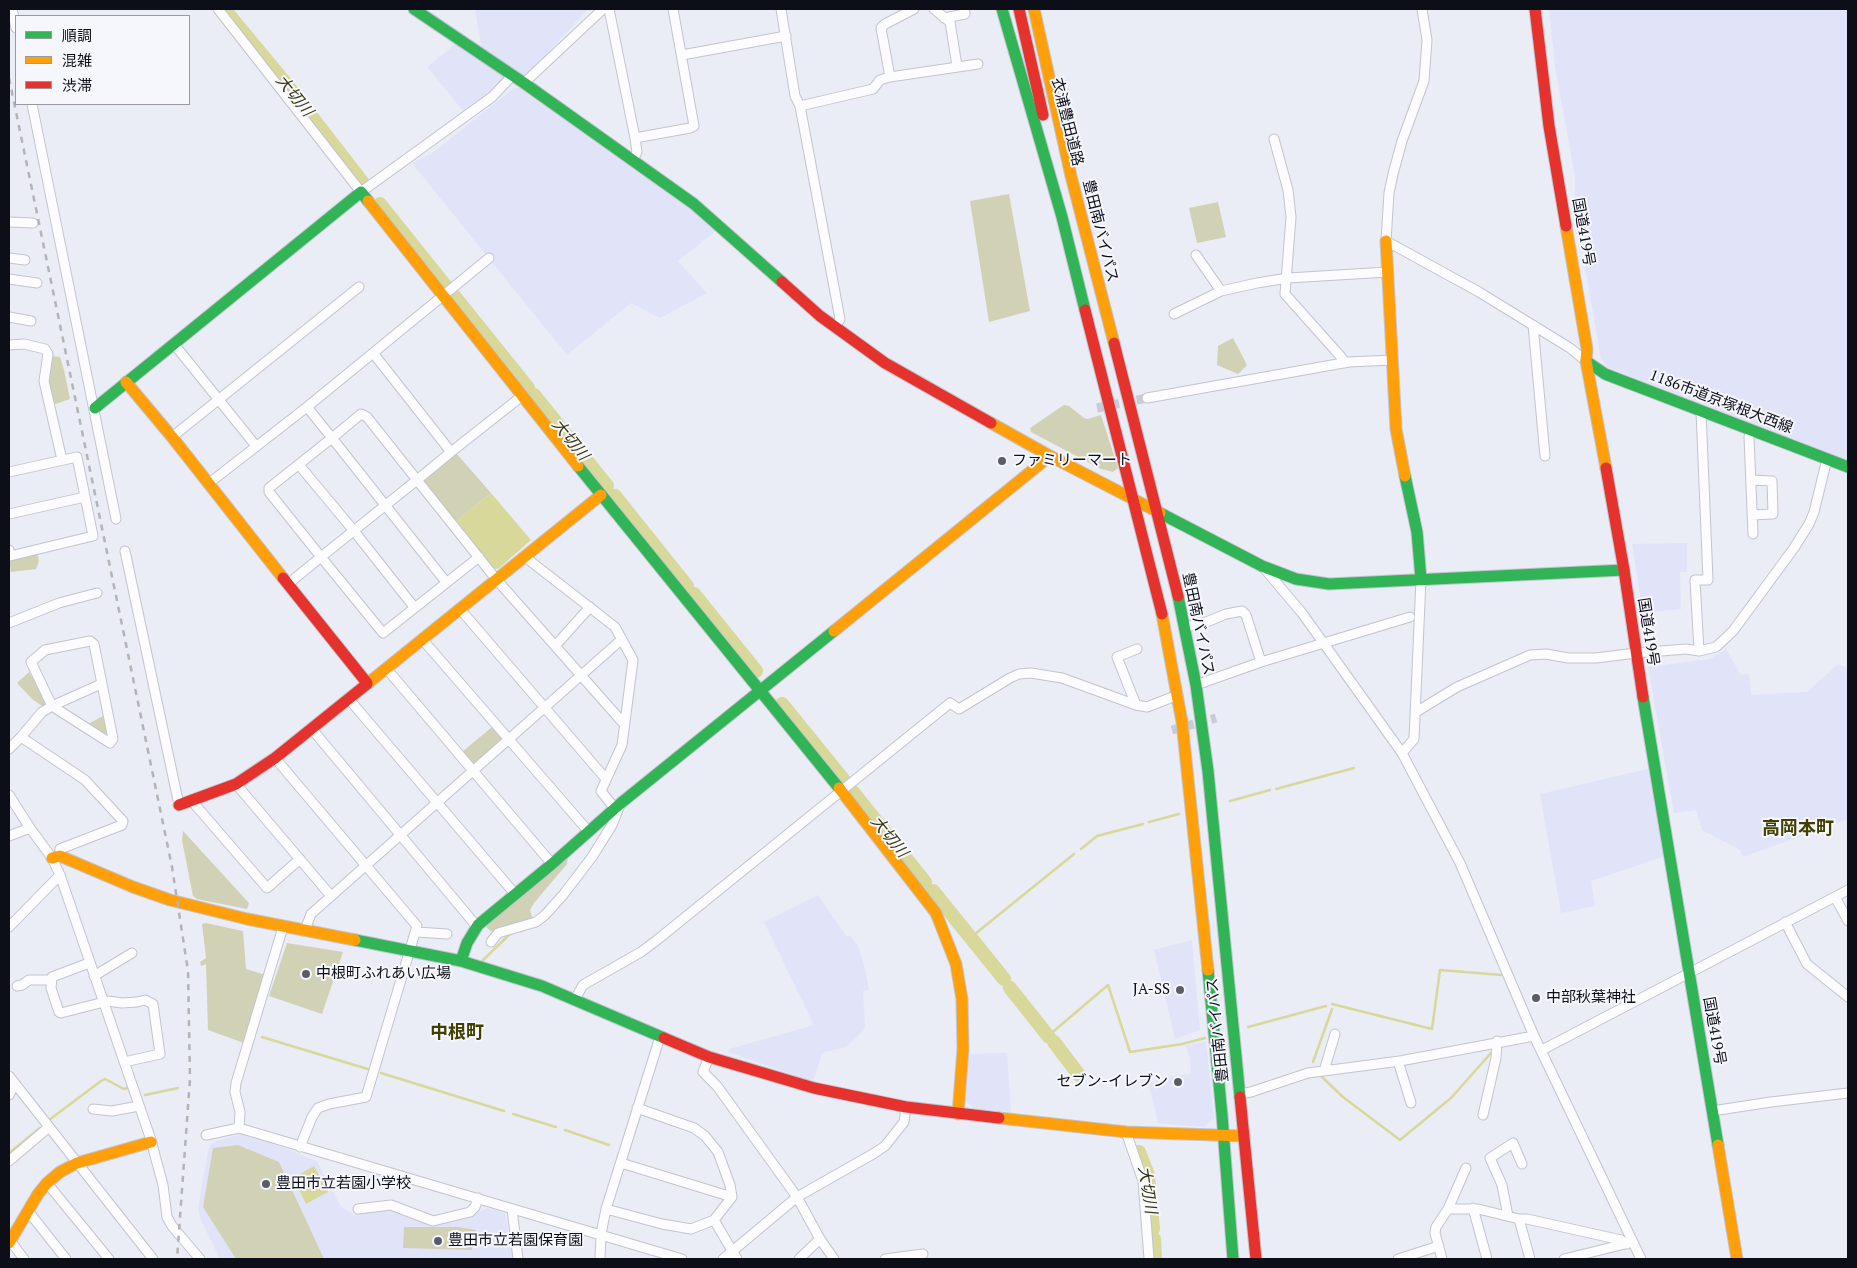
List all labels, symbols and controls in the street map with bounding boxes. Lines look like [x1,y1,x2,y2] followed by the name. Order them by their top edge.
[15,15,190,105] legend
[62,25,92,45] text: 順調
[62,50,92,70] text: 混雑
[271,71,317,121] water label: 大切川
[62,75,92,95] text: 渋滞
[1047,76,1087,168] street label: 衣浦豊田道路
[1079,178,1121,284] street label: 豊田南バイパス
[1568,196,1598,268] street label: 国道419号
[1647,366,1795,438] street label: 1186市道京塚根大西線
[547,415,593,465] water label: 大切川
[1012,452,1132,470] place label: ファミリーマート
[996,455,1008,467] marker: ファミリーマート
[1178,571,1218,677] street label: 豊田南バイパス
[1634,597,1662,667] street label: 国道419号
[866,812,912,862] water label: 大切川
[1762,818,1834,840] district label: 高岡本町
[316,965,451,983] place label: 中根町ふれあい広場
[300,968,312,980] marker: 中根町ふれあい広場
[1204,977,1232,1083] street label: 豊田南バイパス
[1133,981,1170,999] place label: JA-SS
[1174,984,1186,996] marker: JA-SS
[1546,989,1636,1007] place label: 中部秋葉神社
[1530,992,1542,1004] marker: 中部秋葉神社
[1699,995,1729,1067] street label: 国道419号
[430,1022,484,1044] district label: 中根町
[1057,1073,1168,1091] place label: セブン-イレブン
[1172,1076,1184,1088] marker: セブン-イレブン
[1134,1165,1160,1215] water label: 大切川
[276,1175,411,1193] place label: 豊田市立若園小学校
[260,1178,272,1190] marker: 豊田市立若園小学校
[448,1232,583,1250] place label: 豊田市立若園保育園
[432,1235,444,1247] marker: 豊田市立若園保育園

